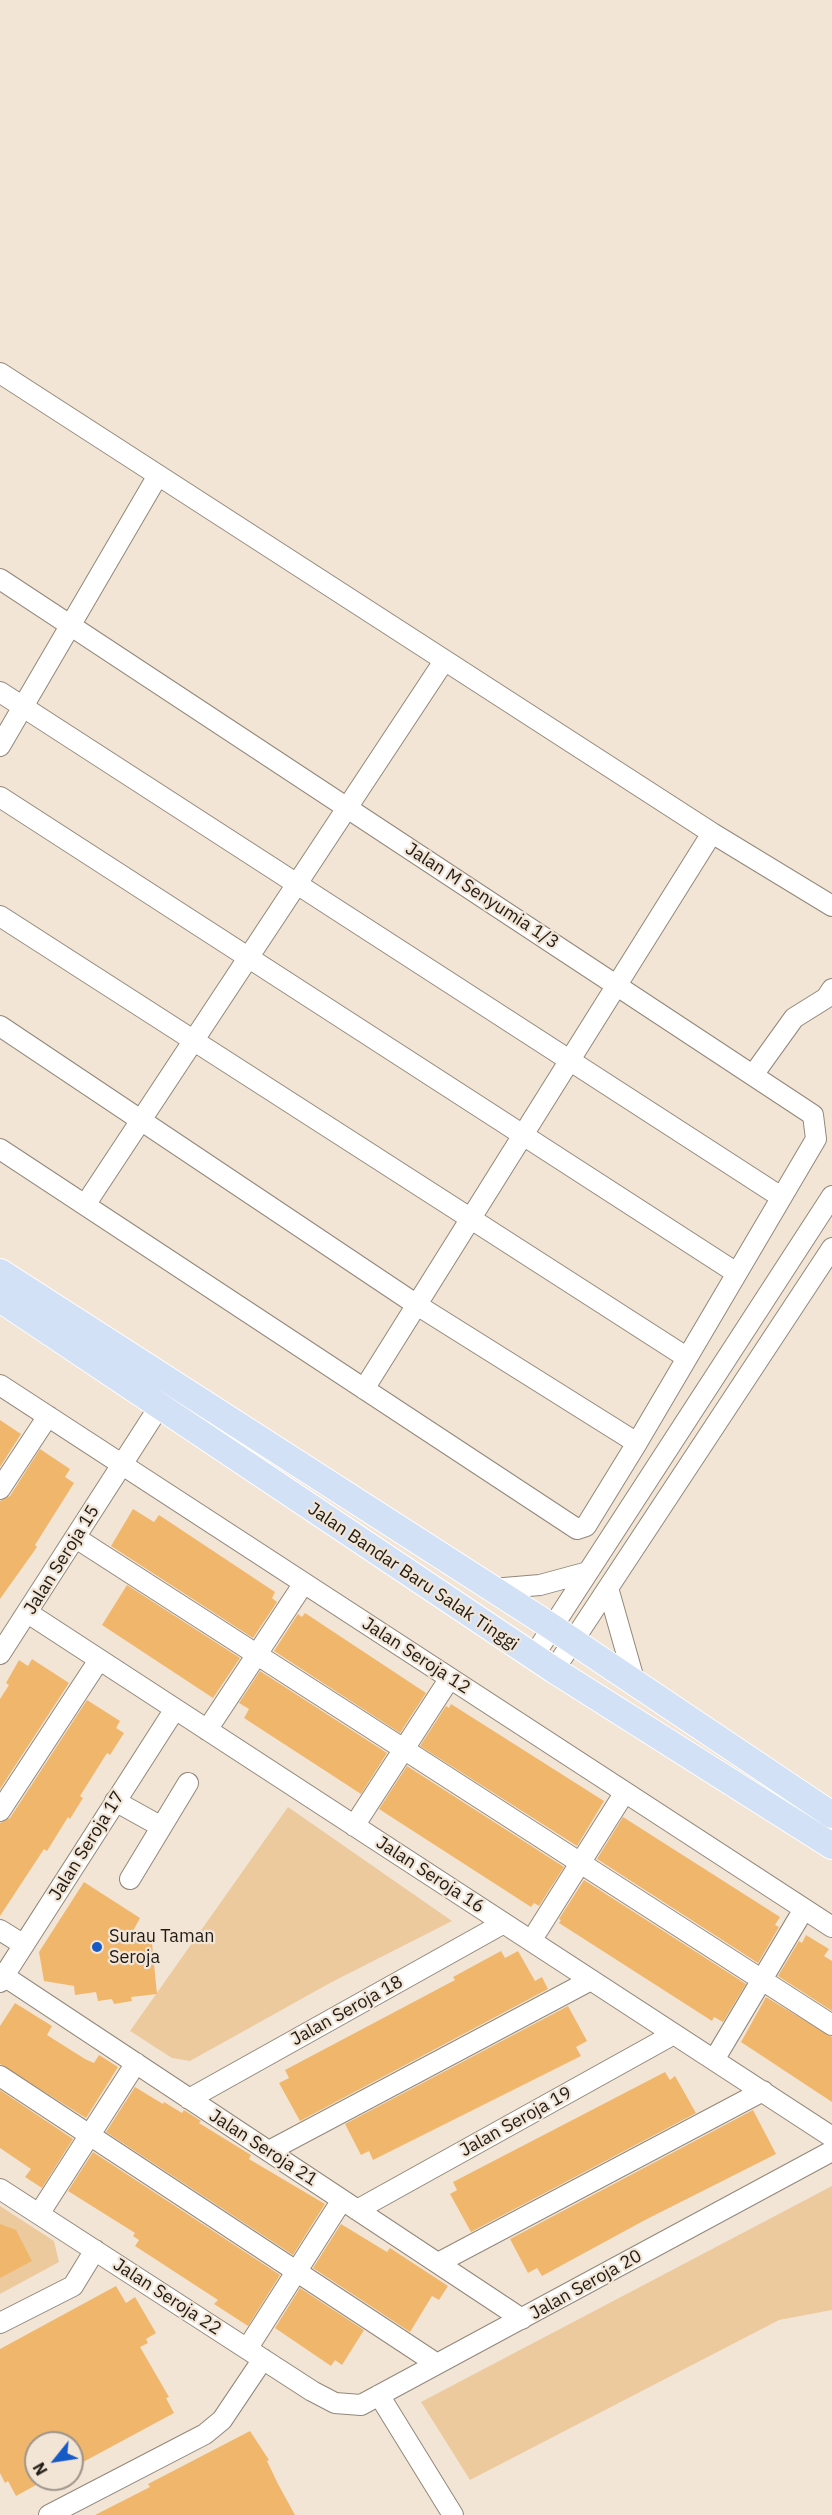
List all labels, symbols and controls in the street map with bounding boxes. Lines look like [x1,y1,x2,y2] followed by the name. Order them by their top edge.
[401,838,563,954] street label: Jalan M Senyumia 1/3
[304,1498,522,1656] street label: Jalan Bandar Baru Salak Tinggi
[20,1501,104,1619] street label: Jalan Seroja 15
[358,1613,474,1699] street label: Jalan Seroja 12
[45,1787,129,1905] street label: Jalan Seroja 17
[372,1832,488,1918] street label: Jalan Seroja 16
[109,1926,214,1968] place label: Surau Taman Seroja
[90,1940,104,1954] marker: Surau Taman Seroja
[287,1971,407,2051] street label: Jalan Seroja 18
[456,2082,576,2162] street label: Jalan Seroja 19
[205,2105,321,2191] street label: Jalan Seroja 21
[526,2245,646,2325] street label: Jalan Seroja 20
[109,2254,225,2340] street label: Jalan Seroja 22
[24,2431,84,2491] north arrow
[29,2459,52,2479] text: N

